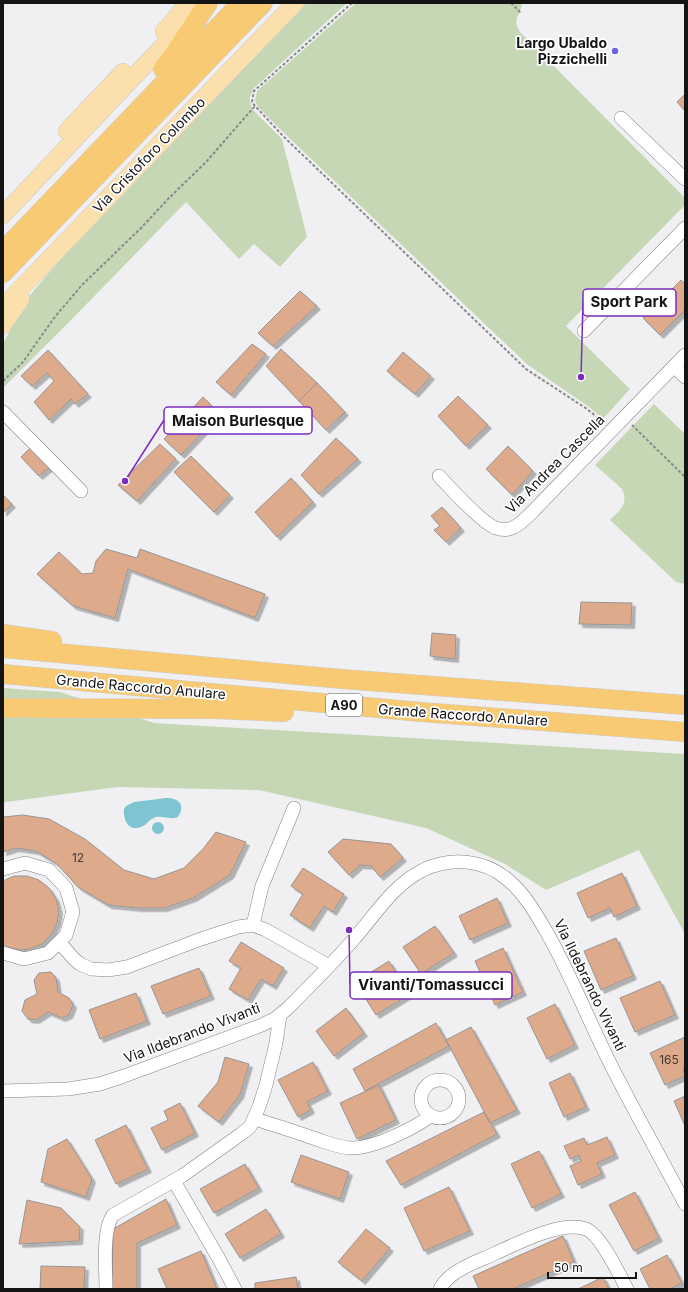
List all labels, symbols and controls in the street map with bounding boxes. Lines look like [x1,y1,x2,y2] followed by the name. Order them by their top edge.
[516,34,607,67] place label: Largo Ubaldo Pizzichelli
[610,46,620,56] marker: Largo Ubaldo Pizzichelli
[89,93,208,216] street label: Via Cristoforo Colombo
[583,289,676,316] callout: Sport Park
[590,292,668,311] text: Sport Park
[164,407,312,434] callout: Maison Burlesque
[172,411,304,430] text: Maison Burlesque
[502,411,608,517] street label: Via Andrea Cascella
[55,671,227,702] street label: Grande Raccordo Anulare
[326,694,362,716] road number: A90
[377,700,549,729] street label: Grande Raccordo Anulare
[72,850,84,865] house number: 12
[551,916,630,1053] street label: Via Ildebrando Vivanti
[350,972,512,999] callout: Vivanti/Tomassucci
[358,975,504,994] text: Vivanti/Tomassucci
[121,999,262,1066] street label: Via Ildebrando Vivanti
[659,1052,679,1067] house number: 165
[548,1254,636,1280] scale bar
[554,1260,583,1275] text: 50 m

